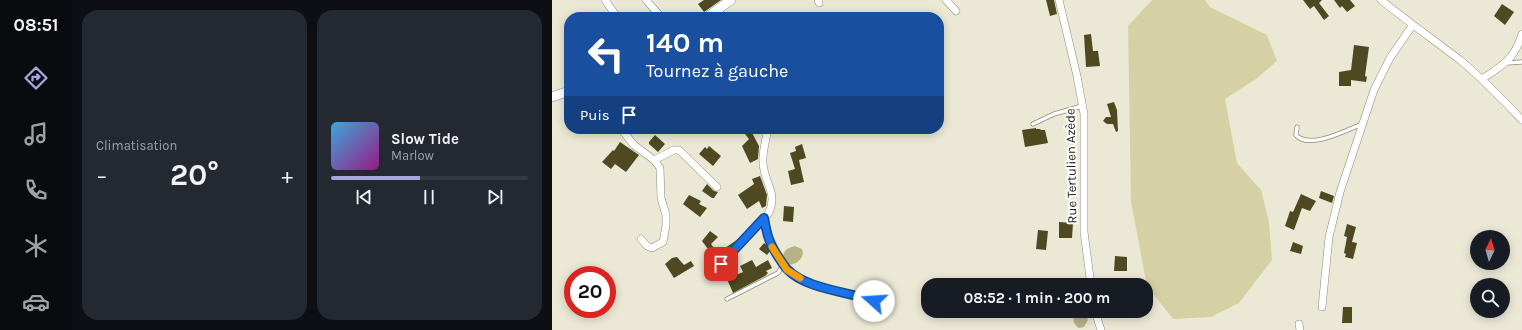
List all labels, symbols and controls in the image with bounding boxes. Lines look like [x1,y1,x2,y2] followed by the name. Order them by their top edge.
[14,14,58,36] text: 08:51
[646,26,724,59] text: 140 m
[580,28,632,80] icon: left
[646,60,788,82] text: Tournez à gauche
[22,64,50,92] icon: directions
[618,104,640,126] icon: arrive
[580,106,610,124] text: Puis
[1062,108,1080,224] street label: Rue Tertulien Azède
[22,120,50,148] icon: music
[391,130,459,148] text: Slow Tide
[96,138,177,153] text: Climatisation
[391,148,434,163] text: Marlow
[170,157,219,193] text: 20°
[96,163,108,189] text: −
[281,163,293,189] text: +
[22,176,50,204] icon: phone
[353,186,375,208] icon: previous
[418,186,440,208] icon: pause
[484,186,506,208] icon: next
[1470,230,1510,270] north arrow
[1470,230,1510,318] map controls
[22,232,50,260] icon: climate
[704,247,738,281] pin
[710,253,732,275] icon: arrive
[564,266,616,318] speed limit sign: 20
[1470,278,1510,318] button: search
[853,280,895,322] position arrow
[22,288,50,316] icon: car
[964,289,1110,307] text: 08:52 · 1 min · 200 m

